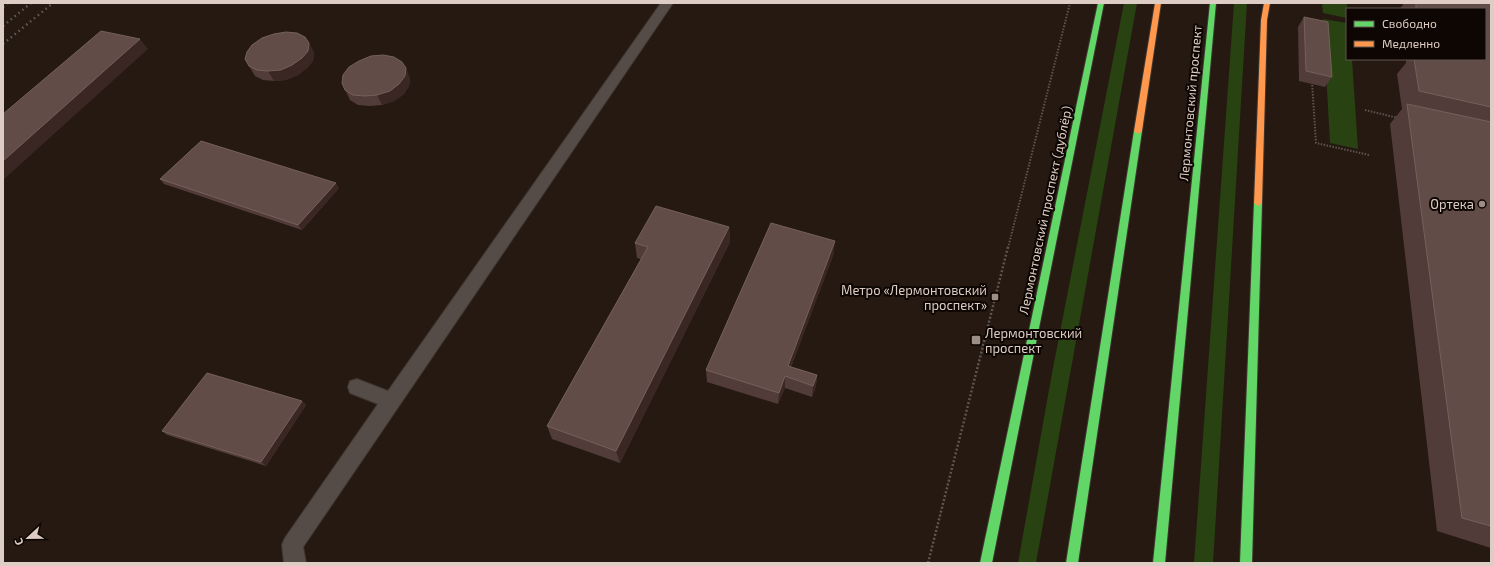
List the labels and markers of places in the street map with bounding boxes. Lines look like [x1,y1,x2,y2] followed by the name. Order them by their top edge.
[1430,196,1474,212] place label: Ортека
[1477,199,1487,209] marker: Ортека
[841,282,987,313] place label: Метро «Лермонтовский проспект»
[990,292,1000,302] marker: Метро «Лермонтовский проспект»
[985,325,1082,356] place label: Лермонтовский проспект
[970,334,982,346] marker: Лермонтовский проспект

